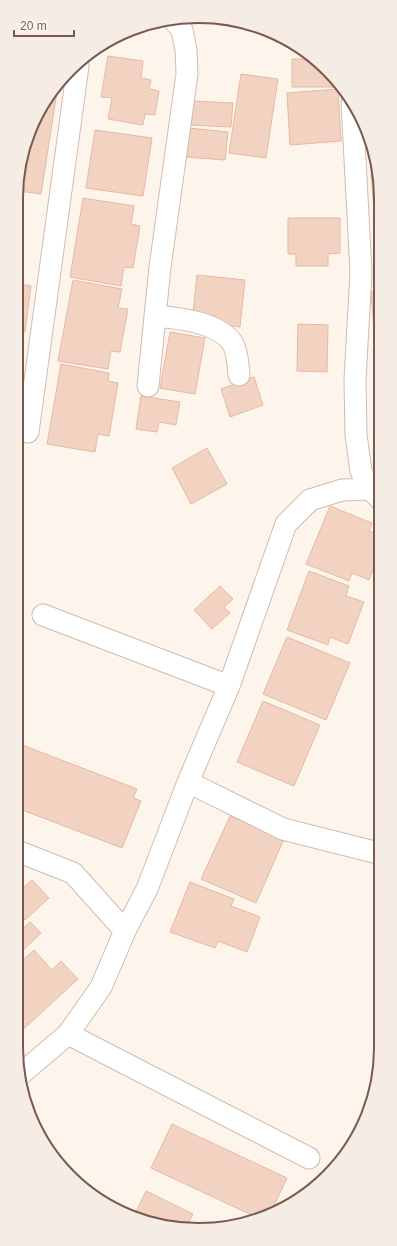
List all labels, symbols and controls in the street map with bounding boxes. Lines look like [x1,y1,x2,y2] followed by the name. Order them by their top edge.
[14,12,74,38] scale bar
[20,19,47,33] text: 20 m

